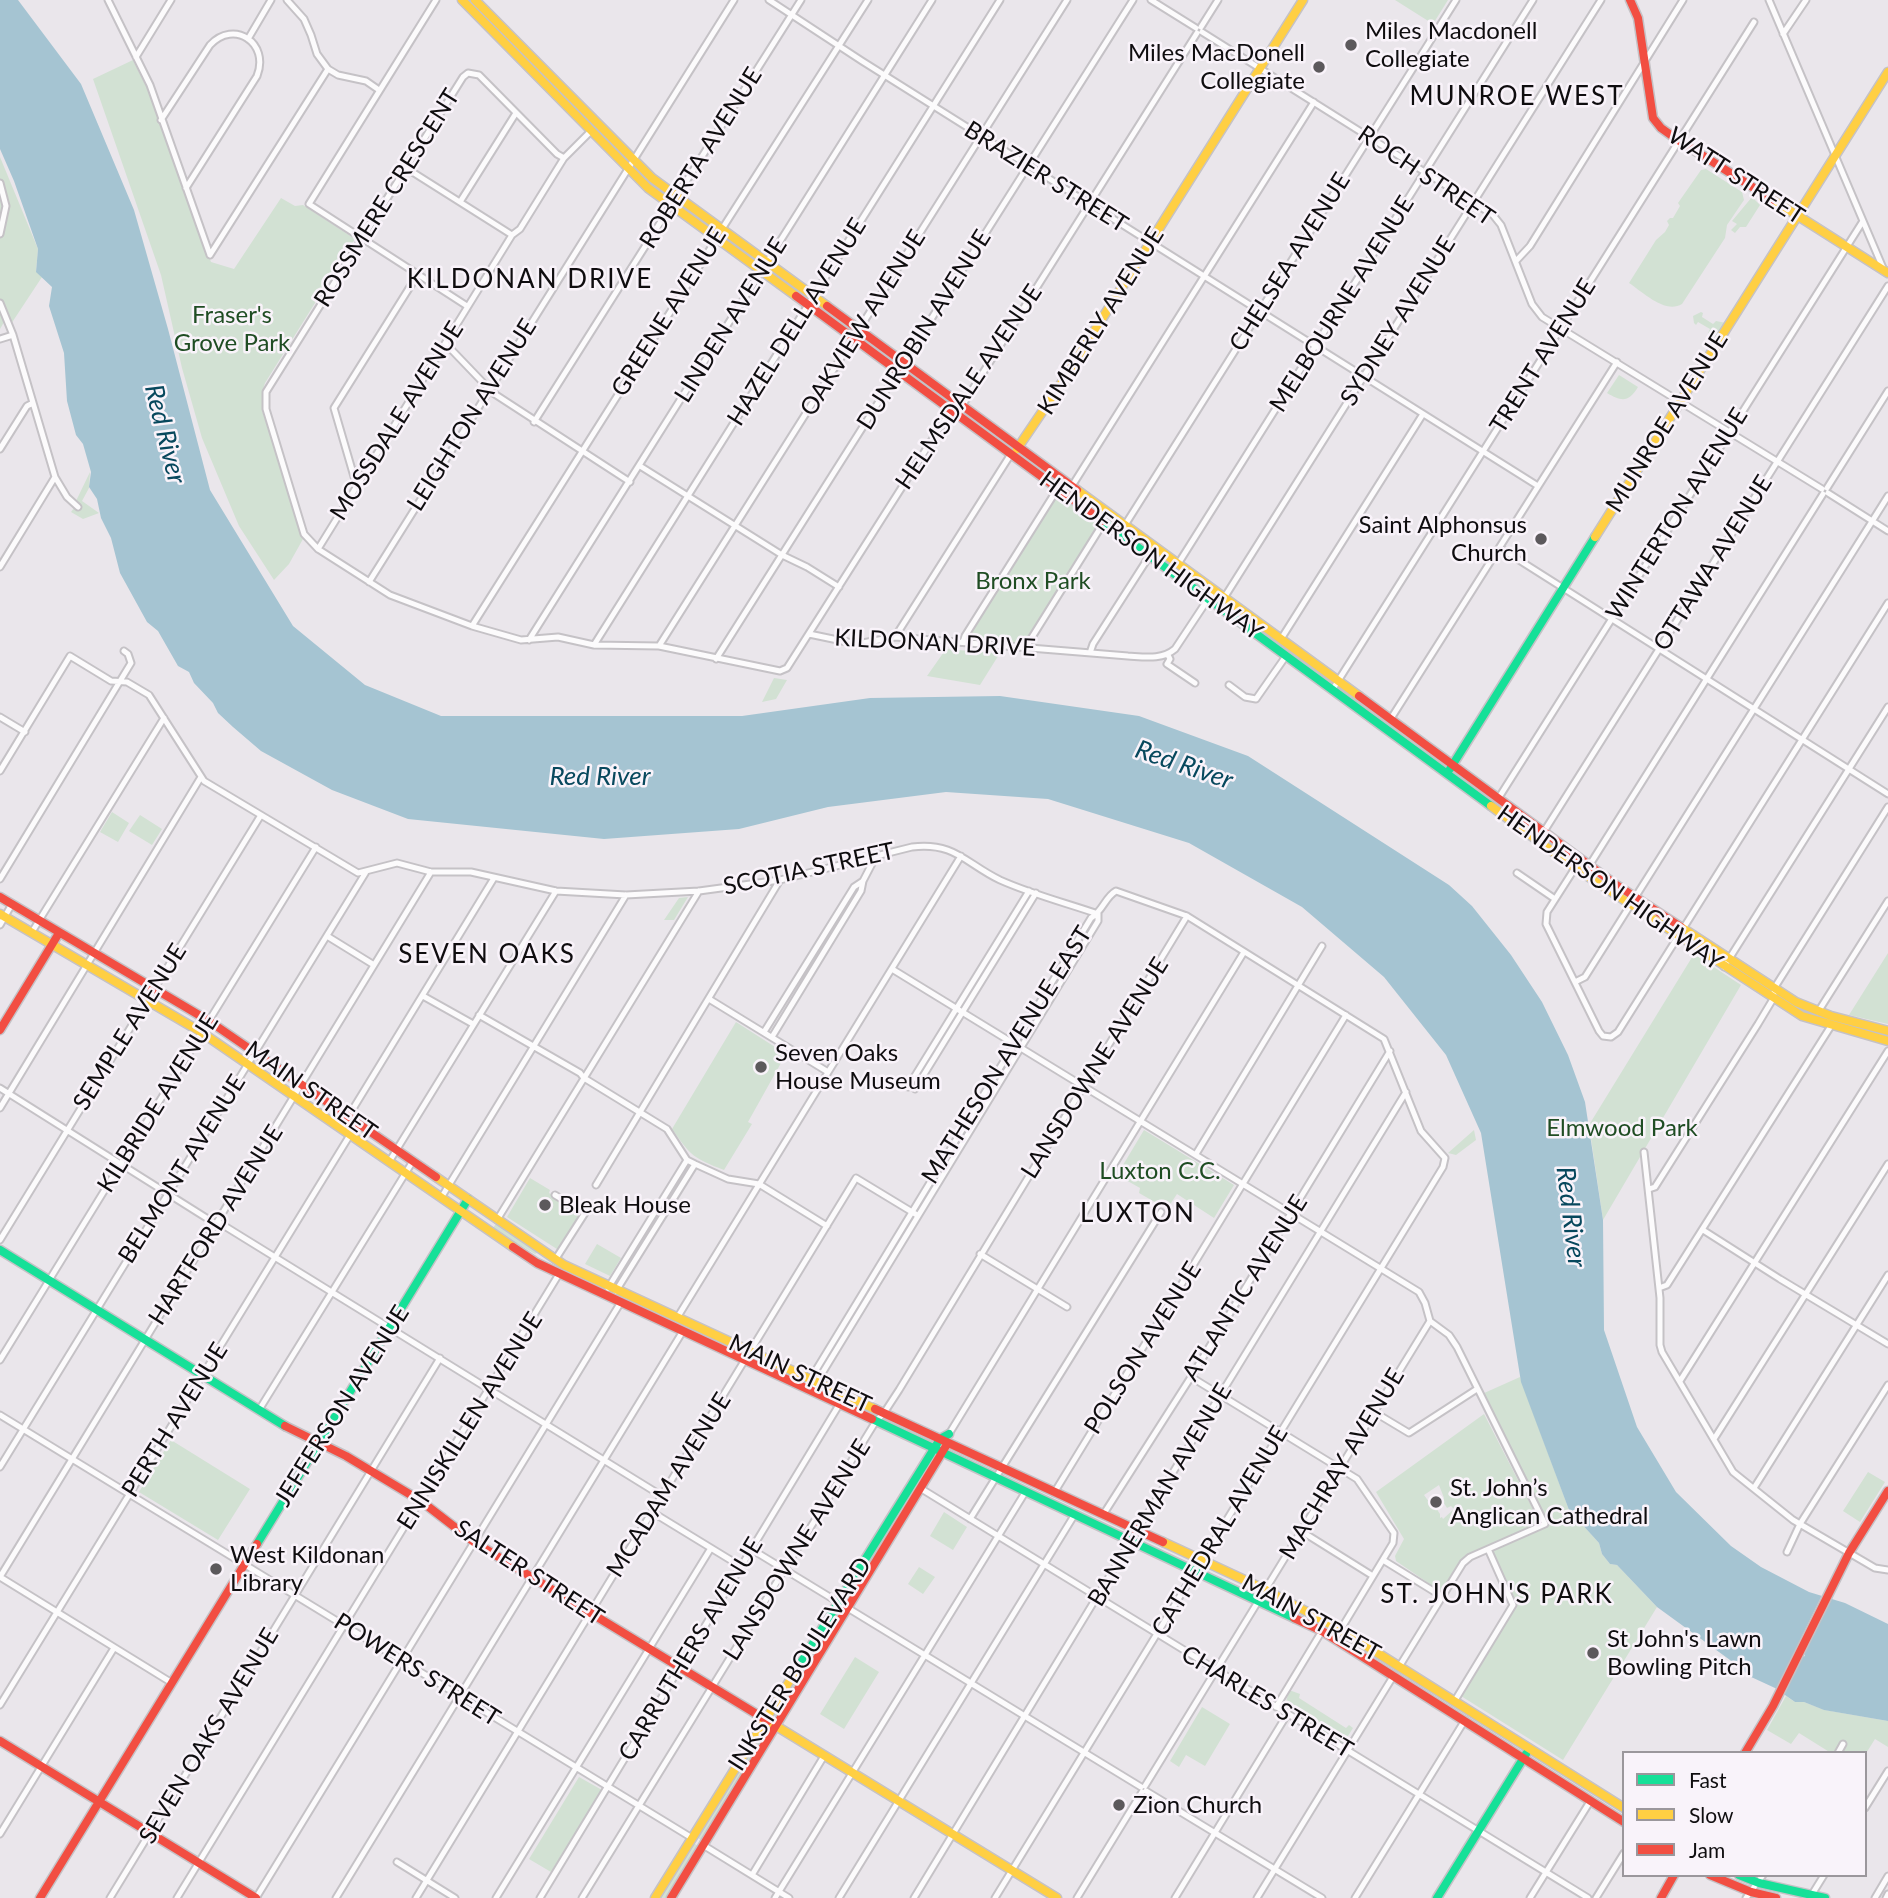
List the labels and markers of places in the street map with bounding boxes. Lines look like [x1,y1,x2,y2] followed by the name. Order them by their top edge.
[1365,17,1537,73] place label: Miles Macdonell Collegiate
[1343,37,1359,53] marker: Miles Macdonell Collegiate
[1128,39,1305,95] place label: Miles MacDonell Collegiate
[1311,59,1327,75] marker: Miles MacDonell Collegiate
[1359,511,1527,567] place label: Saint Alphonsus Church
[1533,531,1549,547] marker: Saint Alphonsus Church
[775,1039,941,1095] place label: Seven Oaks House Museum
[753,1059,769,1075] marker: Seven Oaks House Museum
[559,1191,691,1219] place label: Bleak House
[537,1197,553,1213] marker: Bleak House
[1450,1474,1648,1530] place label: St. John’s Anglican Cathedral
[1428,1494,1444,1510] marker: St. John’s Anglican Cathedral
[230,1541,384,1597] place label: West Kildonan Library
[208,1561,224,1577] marker: West Kildonan Library
[1607,1625,1762,1681] place label: St John's Lawn Bowling Pitch
[1585,1645,1601,1661] marker: St John's Lawn Bowling Pitch
[1133,1791,1262,1819] place label: Zion Church
[1111,1797,1127,1813] marker: Zion Church

